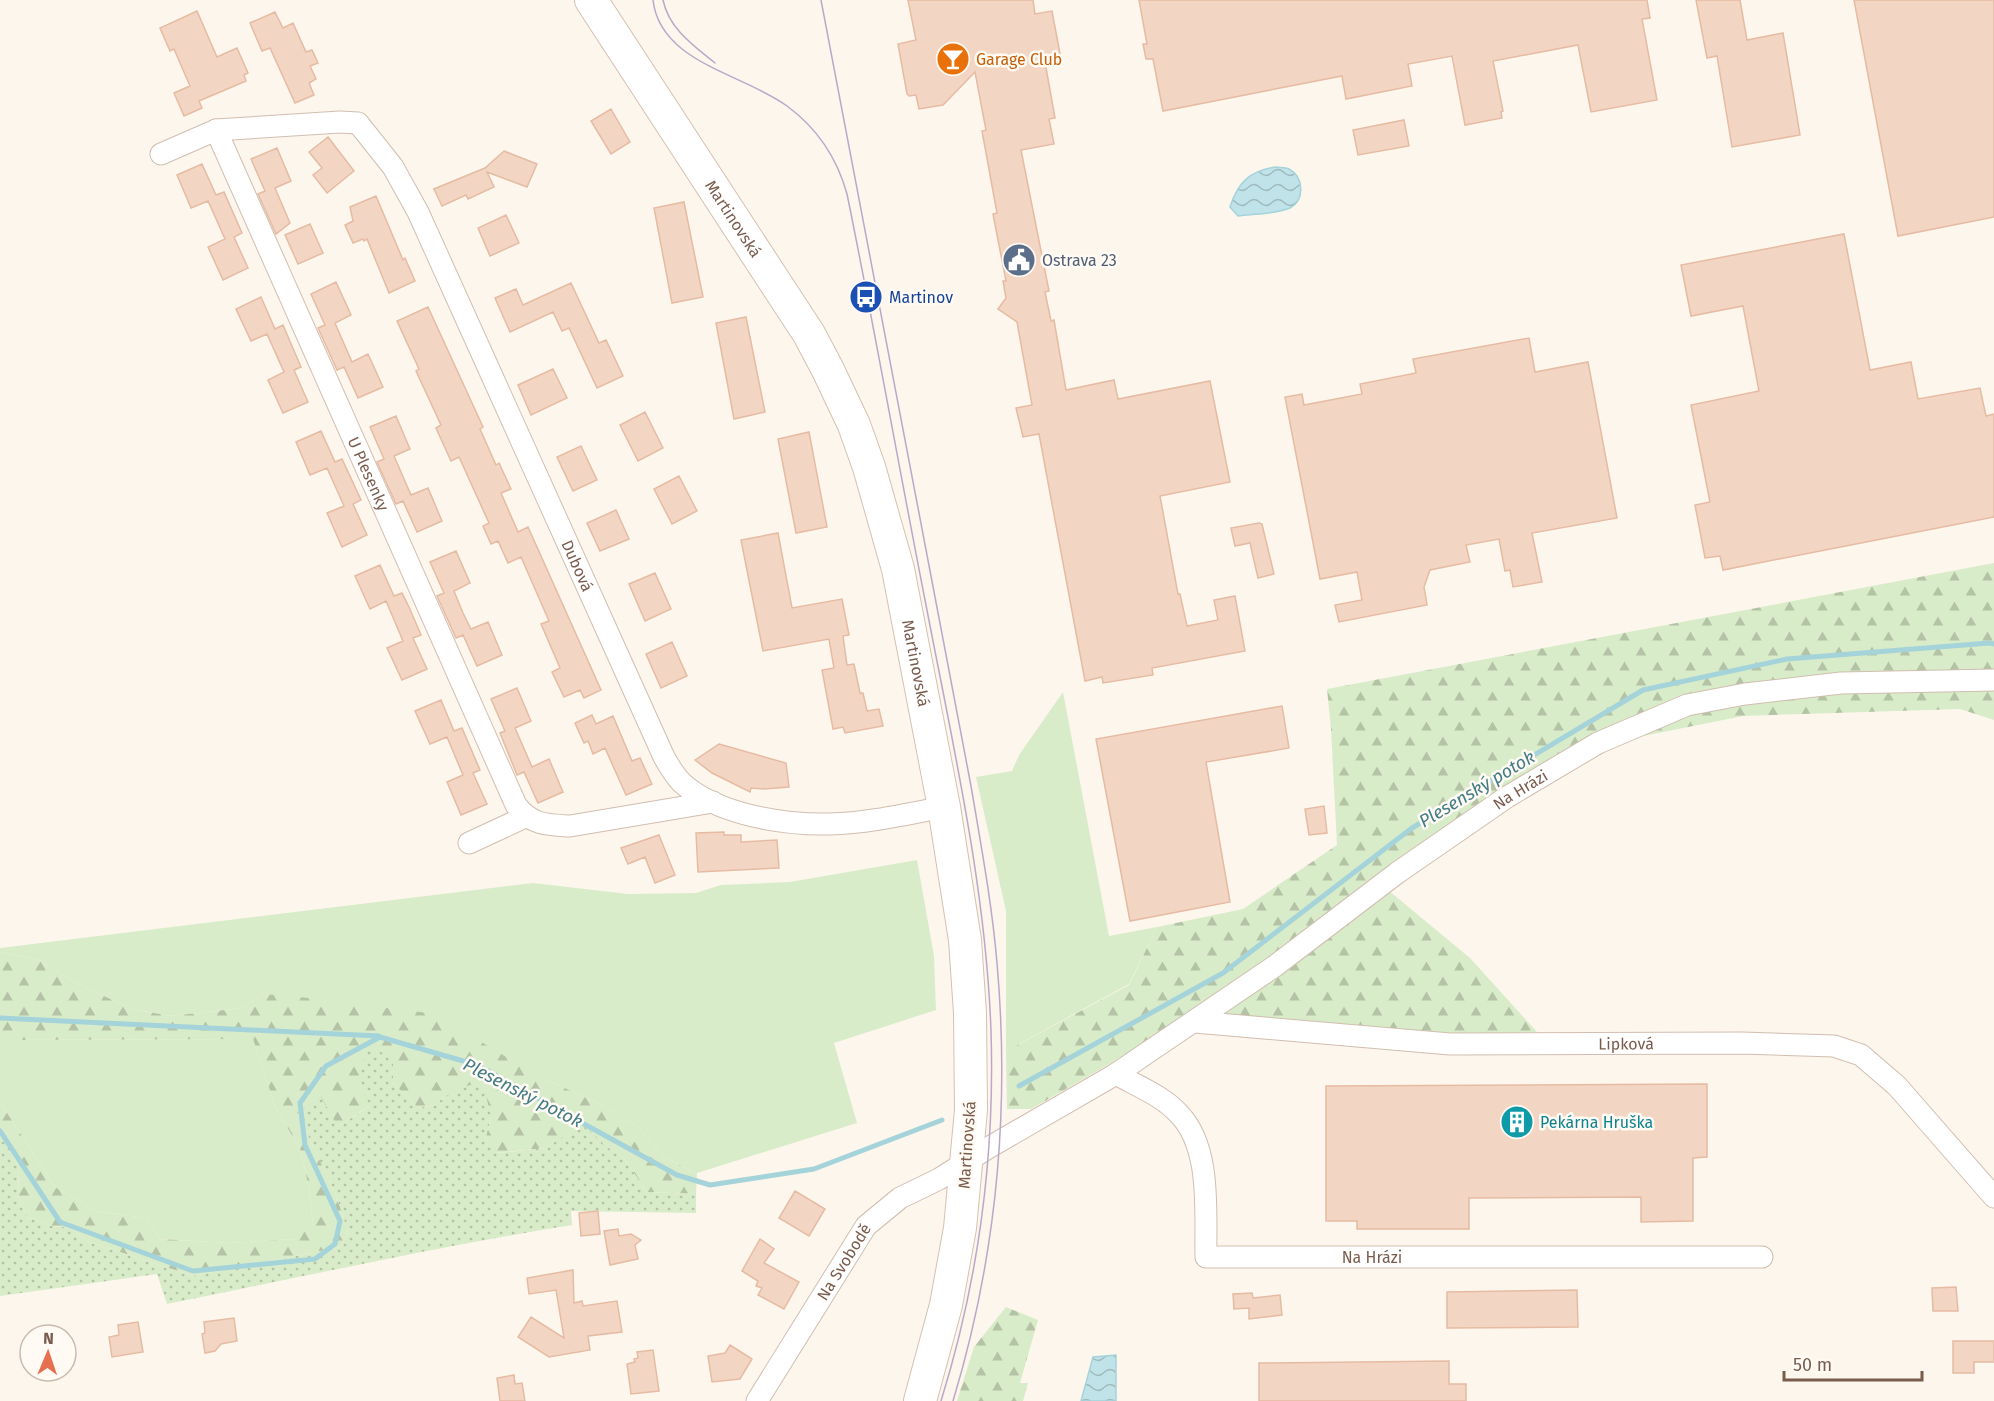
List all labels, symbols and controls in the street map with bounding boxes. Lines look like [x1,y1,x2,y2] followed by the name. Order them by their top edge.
[935,41,971,77] bar icon: Garage Club
[976,50,1062,69] place label: Garage Club
[702,176,766,261] street label: Martinovská
[1001,242,1037,278] public building icon: Ostrava 23
[1042,251,1117,270] place label: Ostrava 23
[848,279,884,315] bus stop icon: Martinov
[889,288,953,307] place label: Martinov
[344,434,393,514] street label: U Plesenky
[558,537,598,595] street label: Dubová
[899,618,934,708] street label: Martinovská
[1415,746,1539,832] water label: Plesenský potok
[1489,766,1551,813] street label: Na Hrázi
[1598,1034,1654,1053] street label: Lipková
[460,1053,587,1133] water label: Plesenský potok
[954,1100,980,1190] street label: Martinovská
[1499,1104,1535,1140] building icon: Pekárna Hruška
[1540,1113,1653,1132] place label: Pekárna Hruška
[813,1220,875,1304] street label: Na Svobodě
[1342,1248,1402,1267] street label: Na Hrázi
[18,1323,78,1383] north arrow
[43,1329,54,1348] text: N
[1784,1344,1922,1382] scale bar
[1793,1354,1832,1376] text: 50 m

